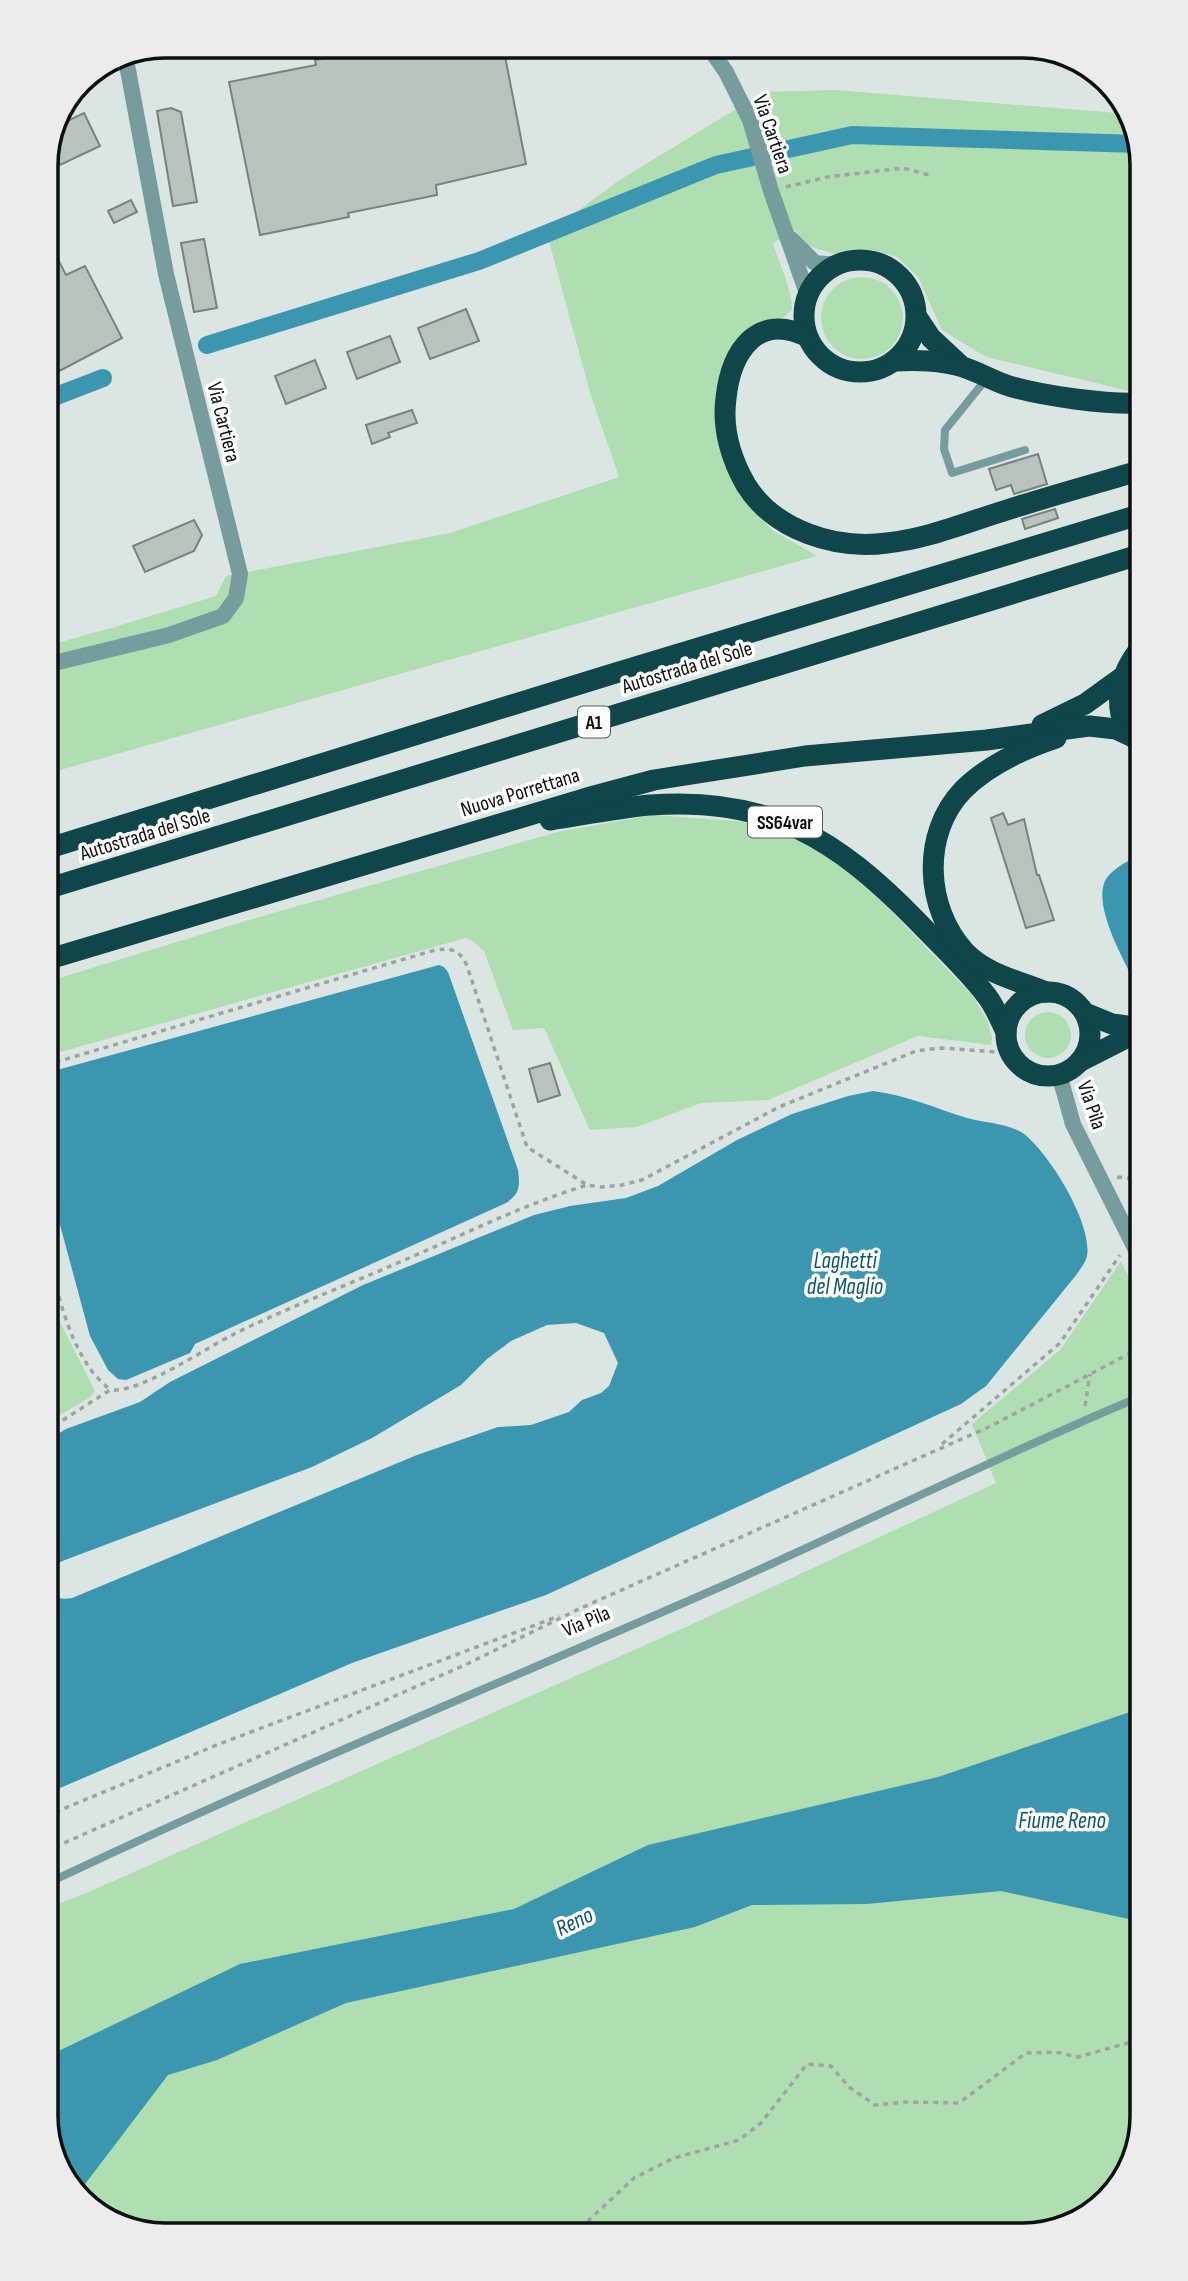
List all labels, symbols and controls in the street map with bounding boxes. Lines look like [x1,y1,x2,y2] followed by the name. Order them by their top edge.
[747,92,798,177] street label: Via Cartiera
[202,380,246,465] street label: Via Cartiera
[618,636,755,699] street label: Autostrada del Sole
[578,706,610,737] road number: A1
[458,763,583,822] street label: Nuova Porrettana
[76,803,213,866] street label: Autostrada del Sole
[748,806,822,838] road number: SS64var
[1072,1078,1111,1133] street label: Via Pila
[807,1247,884,1301] water label: Laghetti del Maglio
[559,1600,614,1643] street label: Via Pila
[1018,1807,1106,1835] water label: Fiume Reno
[551,1901,598,1943] water label: Reno

